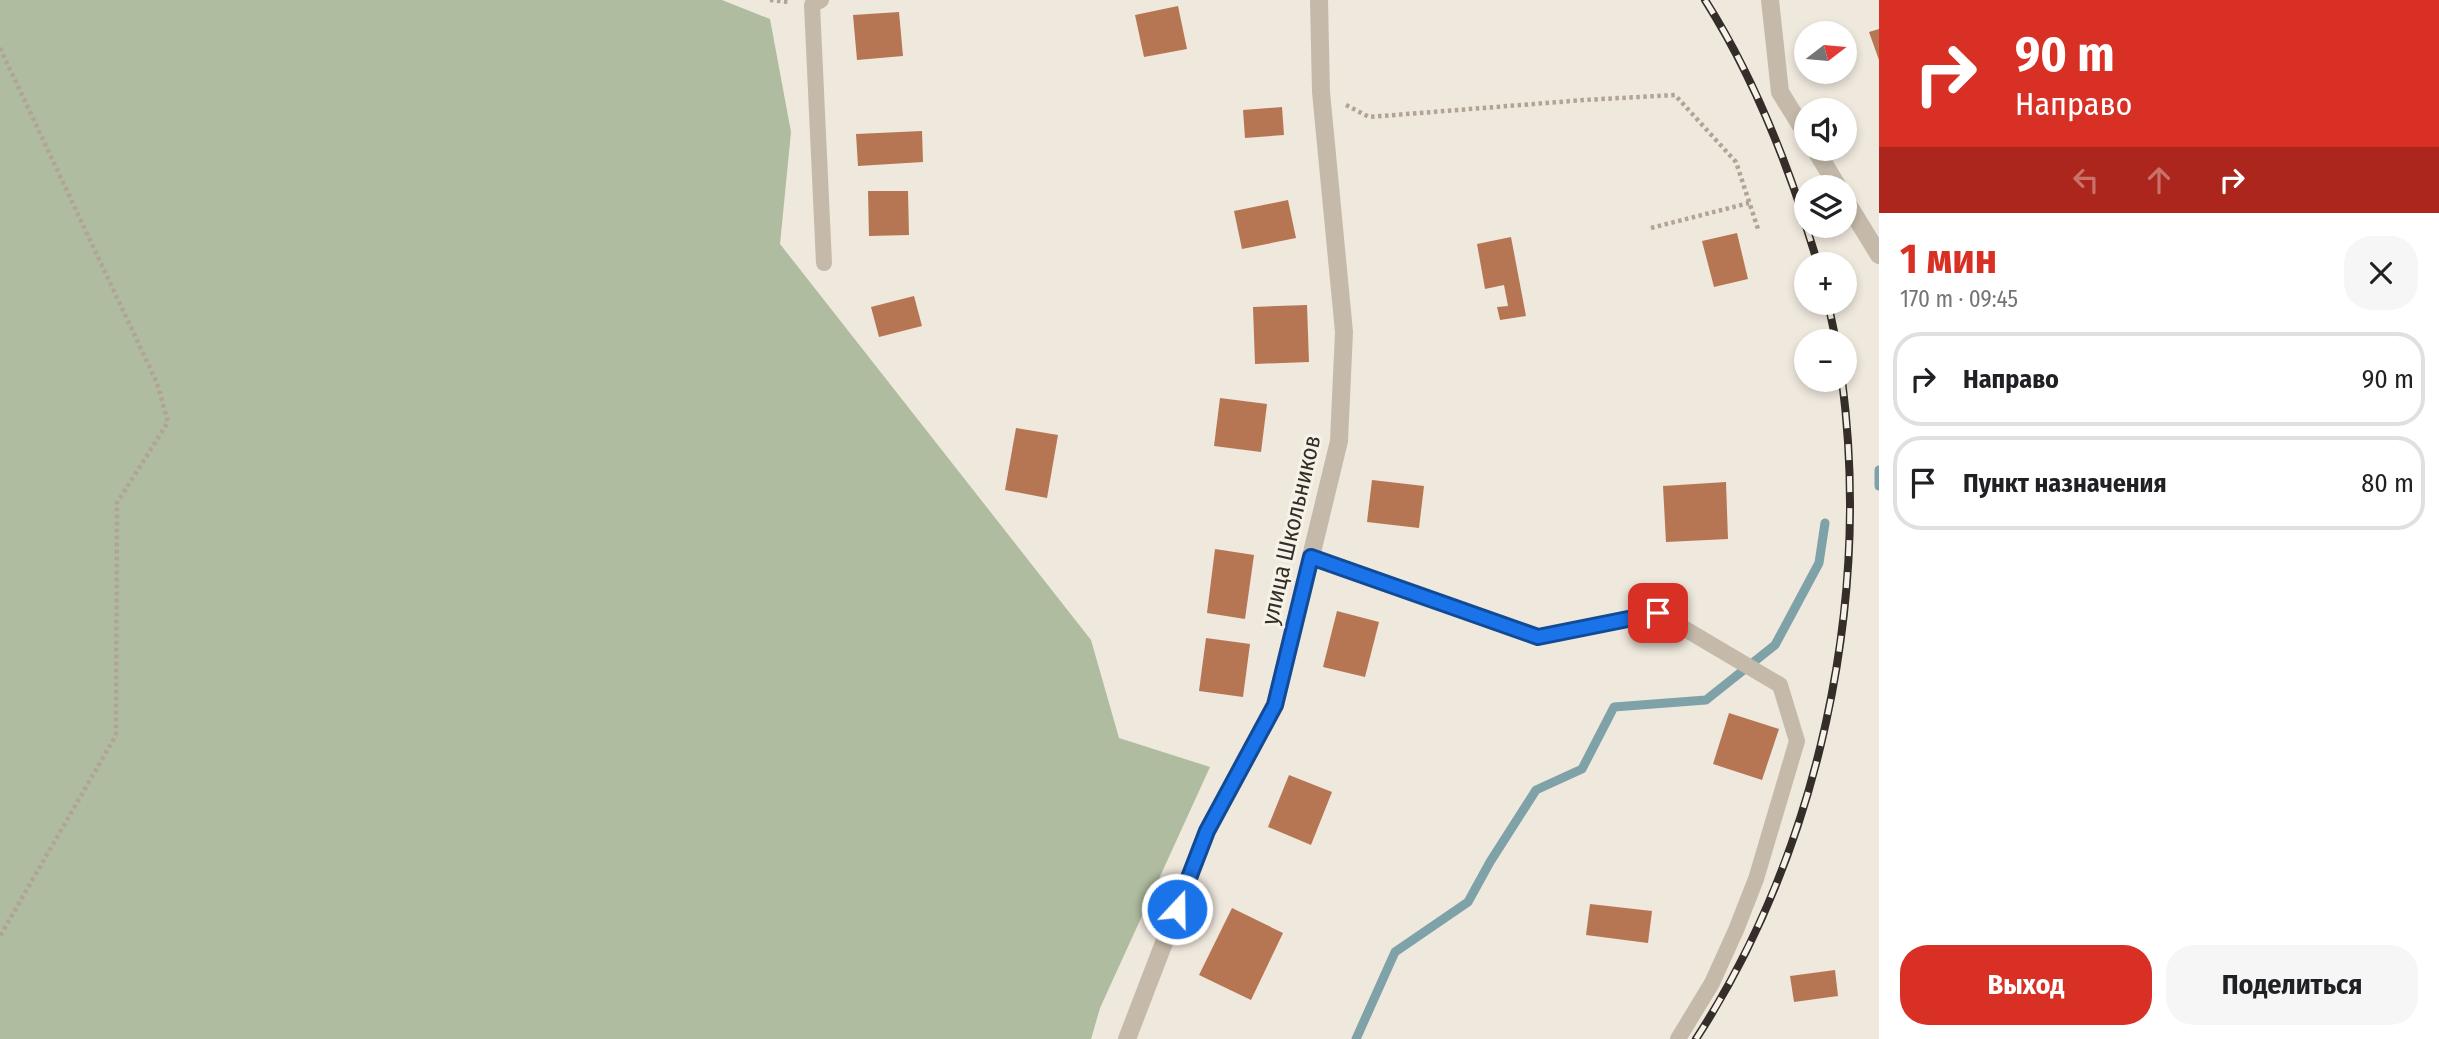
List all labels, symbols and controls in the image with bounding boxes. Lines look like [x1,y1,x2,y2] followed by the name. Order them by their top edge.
[1794,21,1857,84] north arrow
[1794,21,1857,392] map controls
[2015,25,2115,84] text: 90 m
[1900,28,1991,119] icon: right
[2015,85,2132,123] text: Направо
[1794,98,1857,161] button: sound
[2067,161,2105,199] icon: left
[2140,161,2178,199] icon: ahead
[2213,161,2251,199] icon: right
[1794,175,1857,238] button: layers
[1900,234,1997,284] text: 1 мин
[2344,236,2418,310] button: close
[1794,252,1857,315] button: +
[1900,285,2018,313] text: 170 m · 09:45
[1794,329,1857,392] button: −
[1904,360,1942,398] icon: right
[1963,364,2059,395] text: Направо
[2362,364,2414,395] text: 90 m
[1256,432,1326,628] street label: улица Школьников
[1904,464,1942,502] icon: arrive
[1963,468,2167,499] text: Пункт назначения
[2361,468,2414,499] text: 80 m
[1628,583,1688,643] pin
[1639,594,1677,632] icon: arrive
[1140,872,1214,946] position arrow
[1900,945,2152,1025] button: Выход
[2166,945,2418,1025] button: Поделиться

